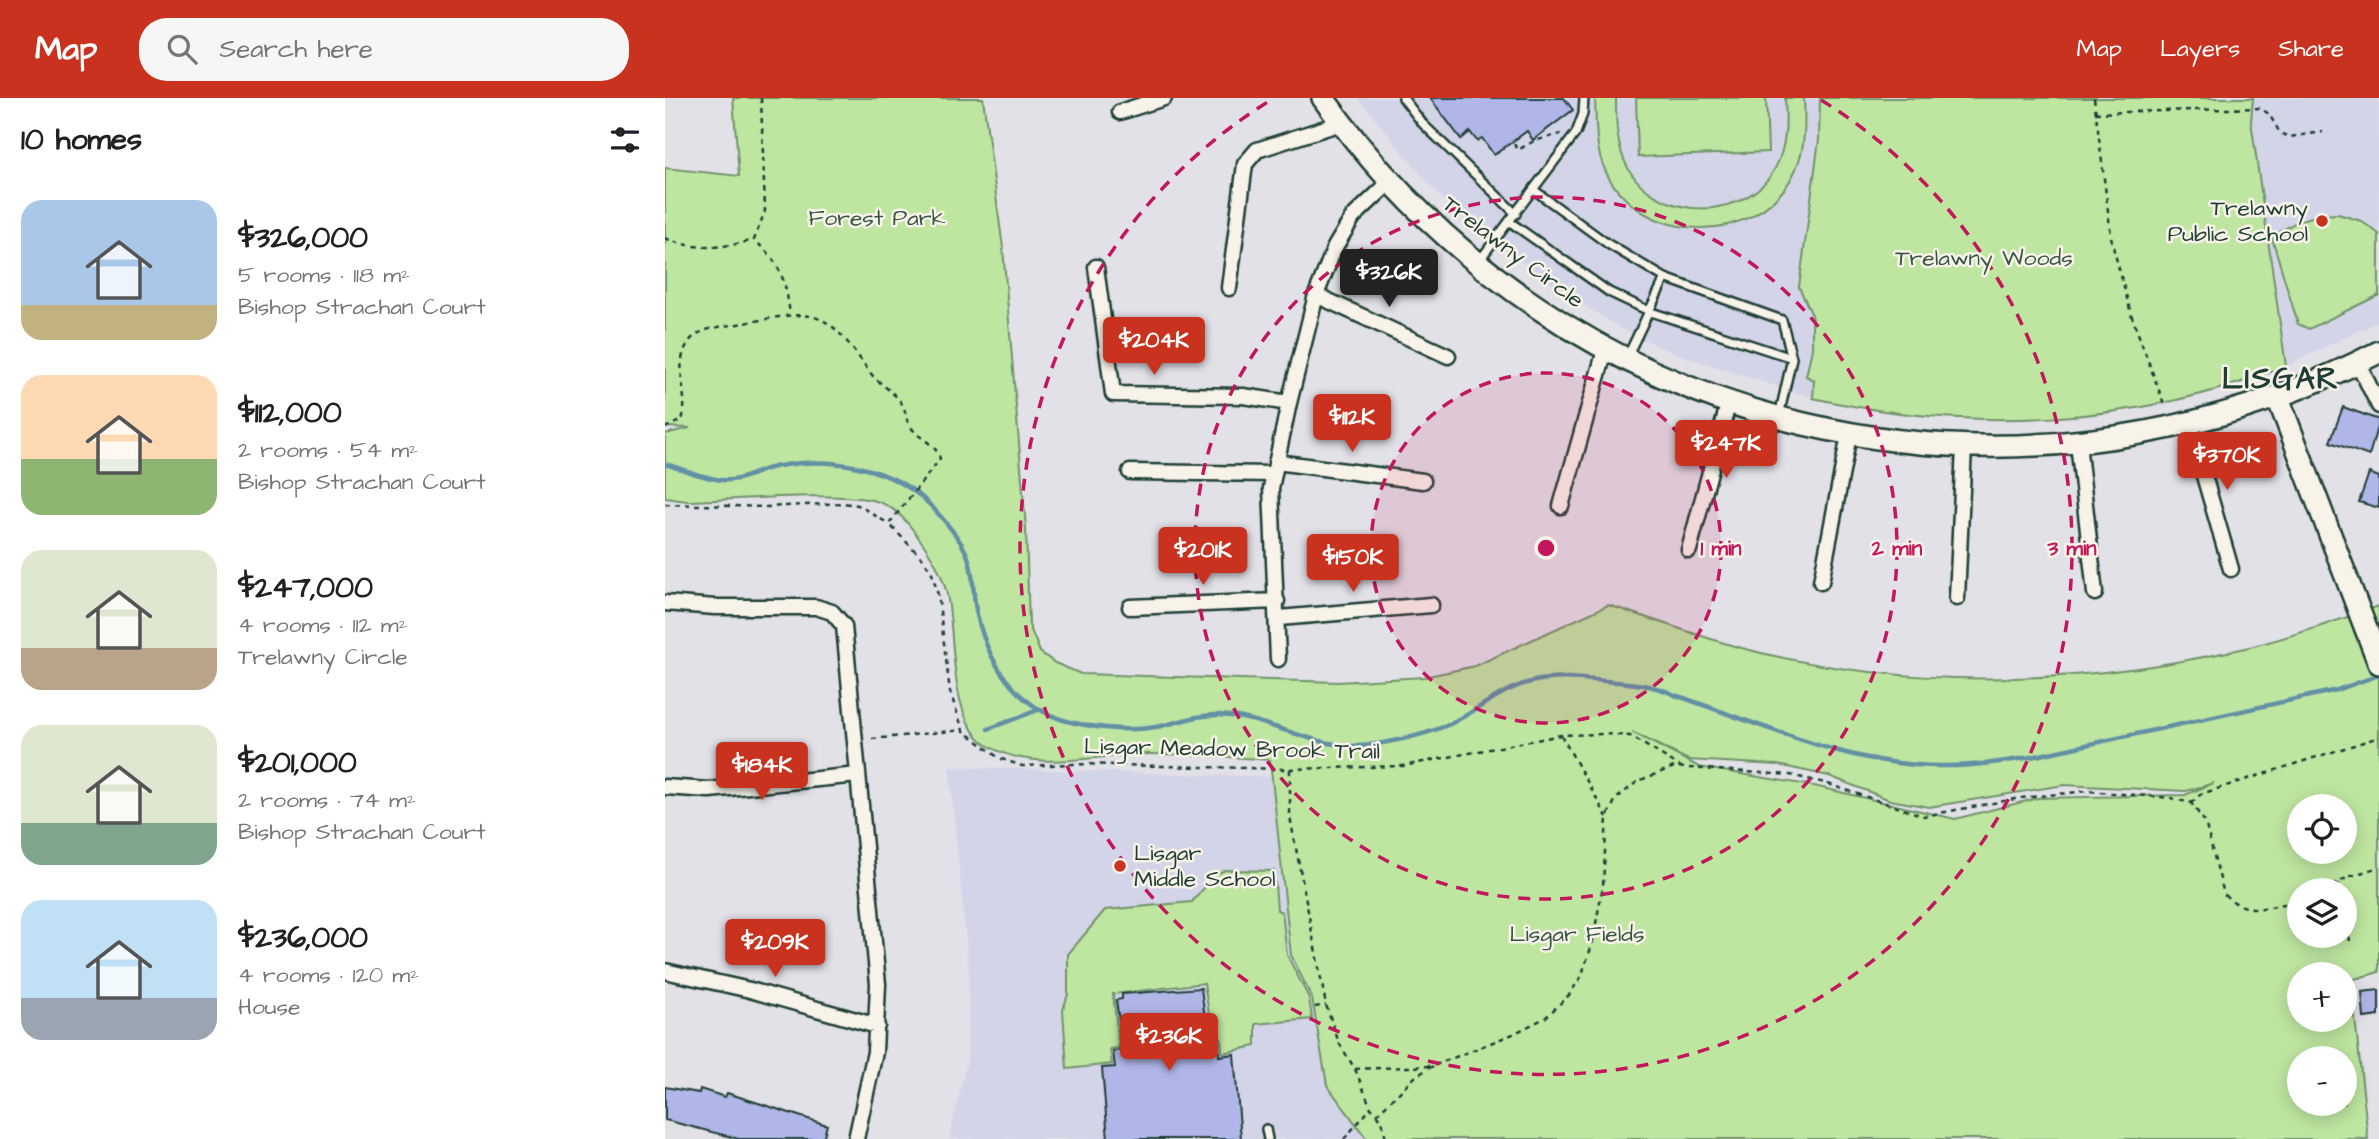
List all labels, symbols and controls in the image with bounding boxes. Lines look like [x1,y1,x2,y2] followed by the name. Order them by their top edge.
[139,18,629,81] search box
[35,26,97,72] text: Map
[163,30,201,68] icon: search
[219,31,373,67] text: Search here
[2077,32,2122,66] text: Map
[2160,32,2240,66] text: Layers
[2278,32,2344,66] text: Share
[21,119,142,161] text: 10 homes
[606,121,644,159] icon: filters
[1435,188,1590,317] street label: Trelawny Circle
[2168,192,2308,250] place label: Trelawny Public School
[808,202,946,234] park label: Forest Park
[2314,213,2330,229] marker: Trelawny Public School
[238,217,368,259] text: $326,000
[77,228,161,312] icon: home
[1895,242,2073,275] park label: Trelawny Woods
[1340,250,1438,309] pin: $326K
[1356,256,1422,288] text: $326K
[238,259,410,291] text: 5 rooms · 118 m²
[238,291,485,323] text: Bishop Strachan Court
[1105,317,1203,377] pin: $204K
[1119,324,1189,356] text: $204K
[2222,358,2340,400] district label: LISGAR
[238,392,342,434] text: $112,000
[1303,394,1401,454] pin: $112K
[1329,401,1375,433] text: $112K
[77,403,161,487] icon: home
[1677,420,1775,480] pin: $247K
[1691,427,1761,459] text: $247K
[2178,432,2276,492] pin: $370K
[238,434,418,466] text: 2 rooms · 54 m²
[2193,439,2261,471] text: $370K
[238,466,485,498] text: Bishop Strachan Court
[1154,528,1252,587] pin: $201K
[1174,534,1232,566] text: $201K
[1304,534,1402,594] pin: $150K
[1700,534,1742,563] text: 1 min
[1871,534,1923,563] text: 2 min
[2046,534,2097,563] text: 3 min
[1534,536,1558,560] centre of rings
[1323,541,1383,573] text: $150K
[238,567,373,609] text: $247,000
[77,578,161,662] icon: home
[238,609,407,641] text: 4 rooms · 112 m²
[238,641,408,673] text: Trelawny Circle
[1084,730,1380,769] street label: Lisgar Meadow Brook Trail
[238,742,357,784] text: $201,000
[713,742,811,802] pin: $184K
[732,749,792,781] text: $184K
[77,753,161,837] icon: home
[238,784,416,816] text: 2 rooms · 74 m²
[2287,794,2357,1116] map controls
[2287,794,2357,864] button: locate
[238,816,485,848] text: Bishop Strachan Court
[1134,837,1276,895] place label: Lisgar Middle School
[1112,858,1128,874] marker: Lisgar Middle School
[2287,878,2357,948] button: layers
[238,917,368,959] text: $236,000
[1509,918,1645,951] park label: Lisgar Fields
[726,920,824,979] pin: $209K
[741,926,809,958] text: $209K
[77,928,161,1012] icon: home
[238,959,419,991] text: 4 rooms · 120 m²
[2287,962,2357,1032] button: +
[238,991,301,1023] text: House
[1120,1014,1218,1073] pin: $236K
[1136,1020,1202,1052] text: $236K
[2287,1046,2357,1116] button: −

